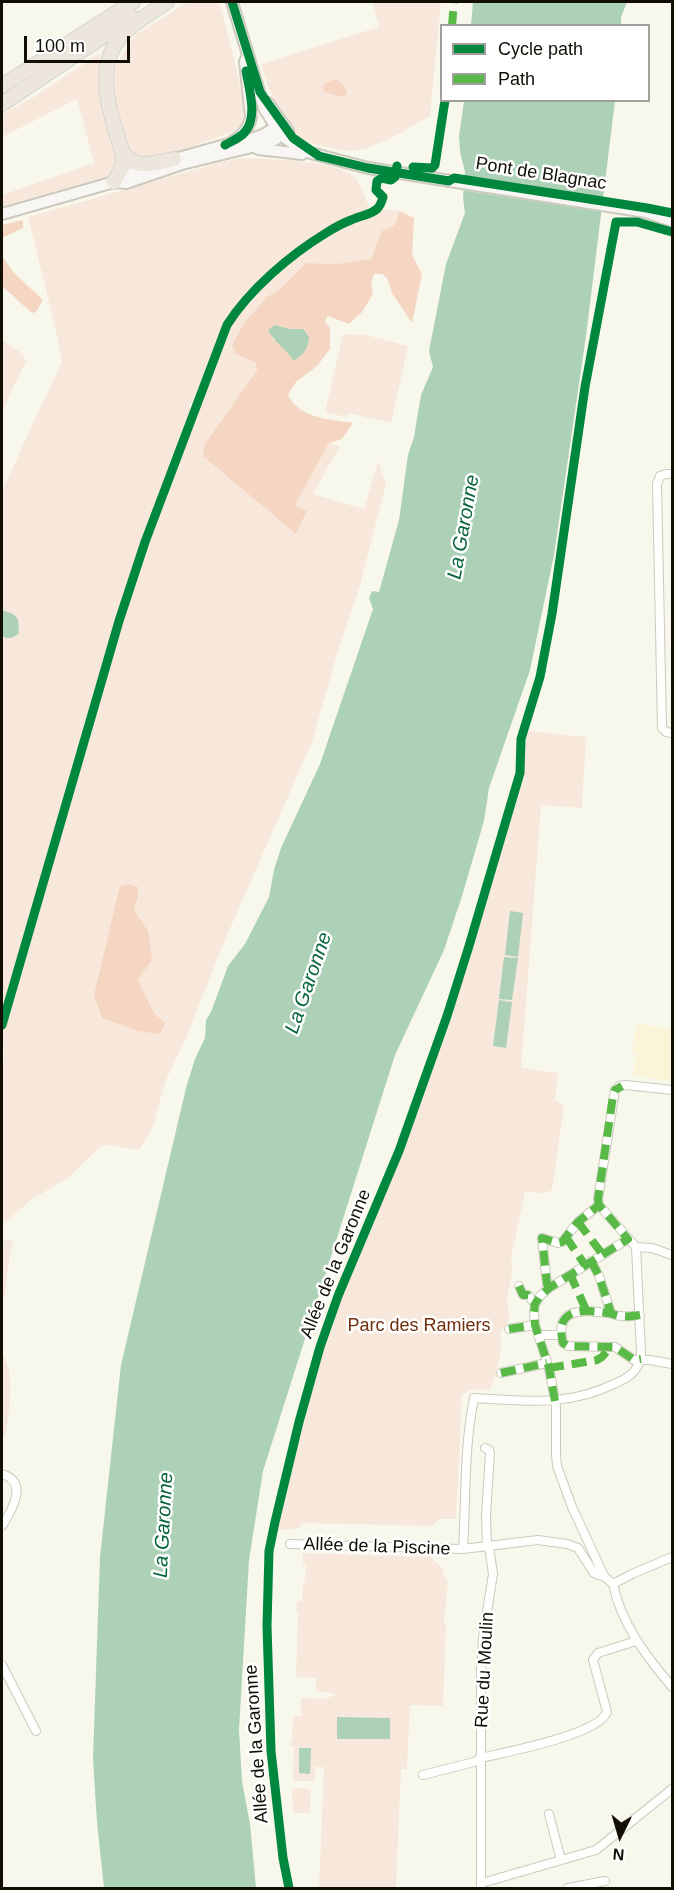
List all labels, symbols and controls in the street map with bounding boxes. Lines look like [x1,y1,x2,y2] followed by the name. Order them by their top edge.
[27,24,134,62] scale bar
[440,24,650,102] legend
[35,36,85,56] text: 100 m
[498,39,583,59] text: Cycle path
[498,69,535,89] text: Path
[474,153,608,195] street label: Pont de Blagnac
[443,473,485,581] water label: La Garonne
[280,929,338,1037] water label: La Garonne
[296,1186,376,1342] street label: Allée de la Garonne
[347,1315,491,1337] park label: Parc des Ramiers
[149,1472,179,1578] water label: La Garonne
[303,1534,451,1560] street label: Allée de la Piscine
[471,1611,499,1729] street label: Rue du Moulin
[241,1664,273,1824] street label: Allée de la Garonne
[590,1806,650,1866] north arrow
[612,1845,625,1863] text: N

